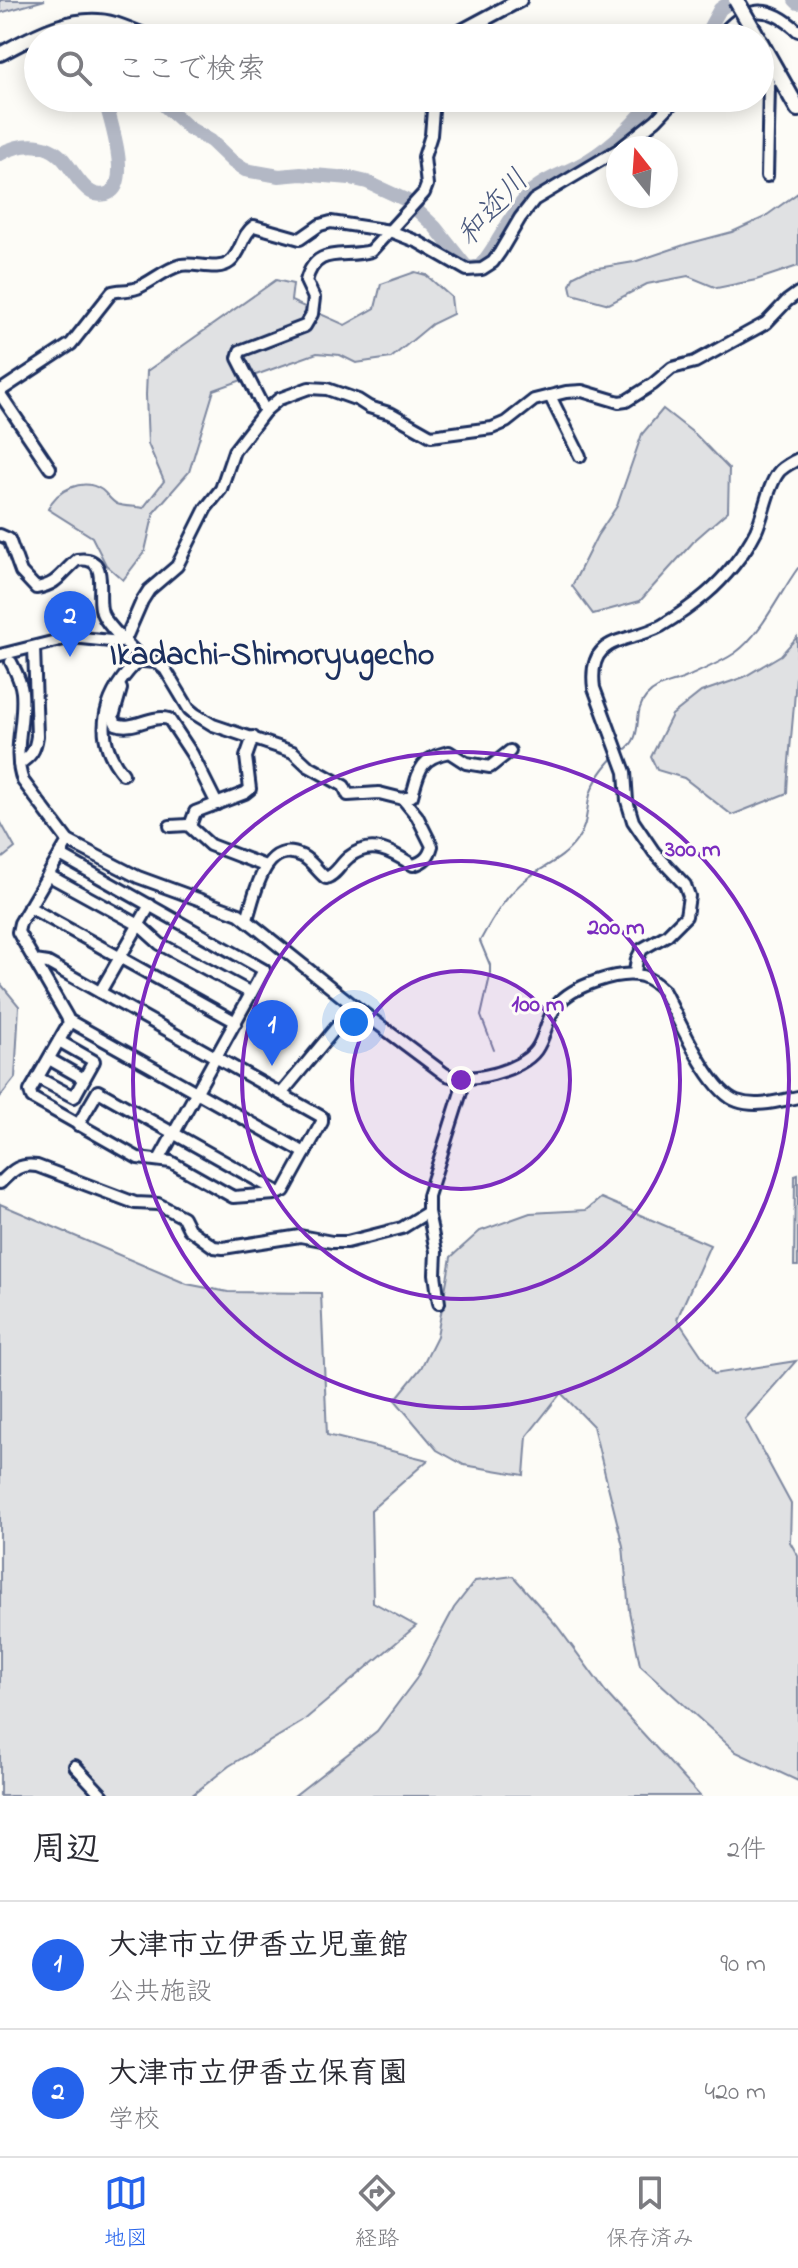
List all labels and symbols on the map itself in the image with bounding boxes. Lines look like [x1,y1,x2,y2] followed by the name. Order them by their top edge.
[606,136,678,208] north arrow
[448,161,541,257] water label: 和迩川
[44,591,96,657] pin: 2
[110,633,434,681] district label: Ikadachi-Shimoryugecho
[664,833,721,868] text: 300 m
[586,911,645,946] text: 200 m
[512,988,565,1023] text: 100 m
[246,1000,298,1066] pin: 1
[334,1002,374,1042] your location
[447,1066,475,1094] centre of rings

